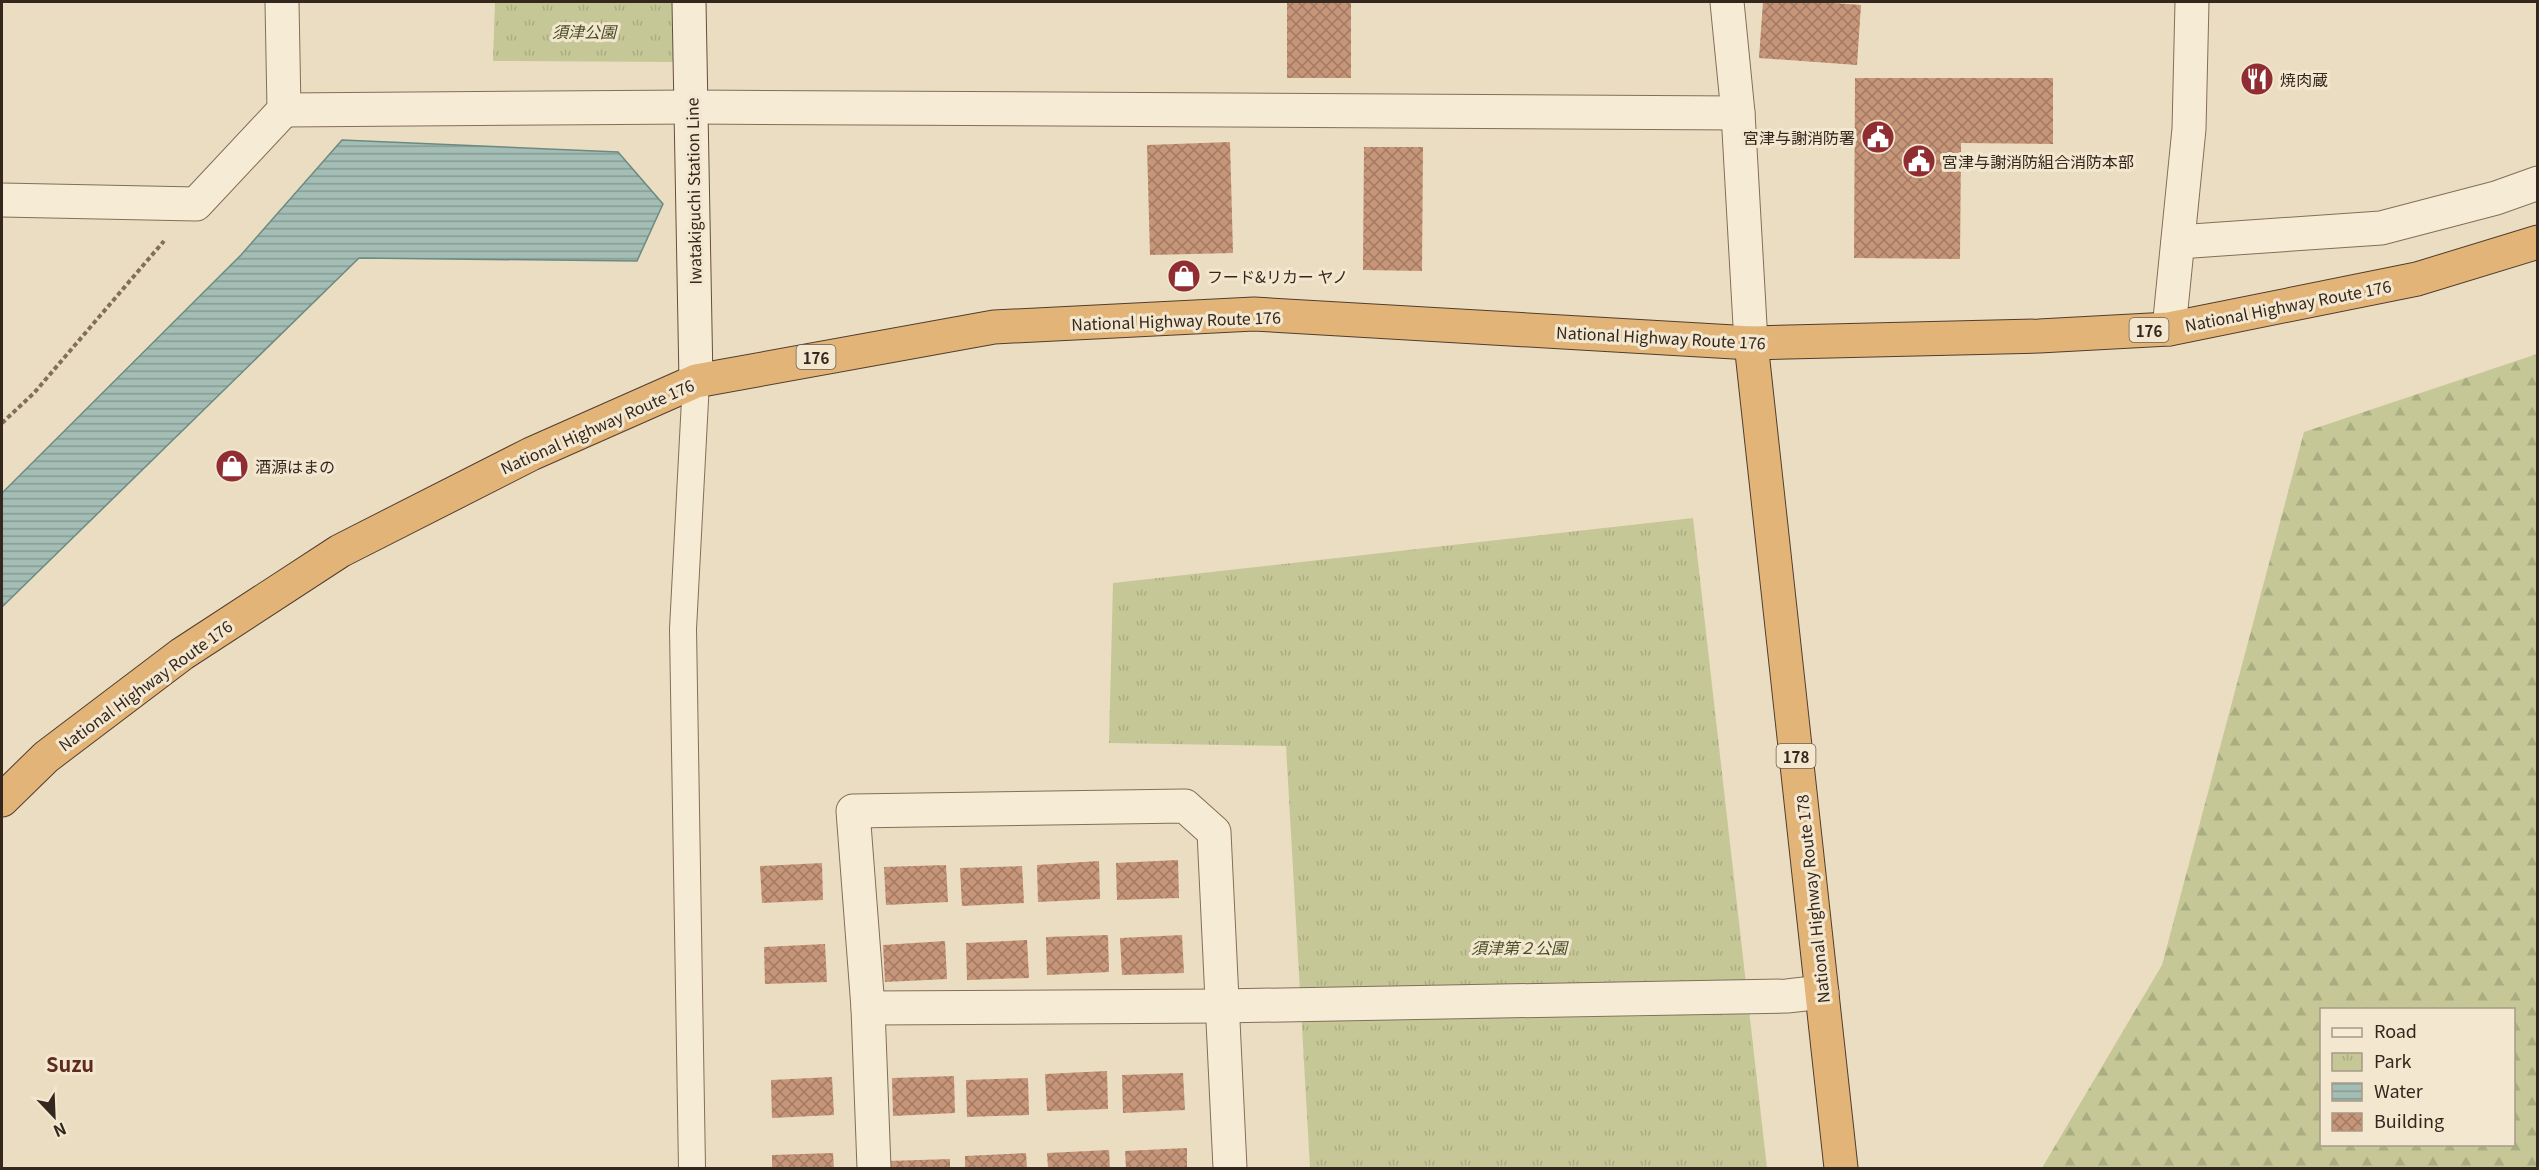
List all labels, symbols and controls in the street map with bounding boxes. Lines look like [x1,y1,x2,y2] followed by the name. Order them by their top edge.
[552,19,618,43] park label: 須津公園
[2239,61,2275,97] restaurant icon: 焼肉蔵
[2280,67,2328,91] place label: 焼肉蔵
[679,97,707,285] street label: Iwatakiguchi Station Line
[1860,119,1896,155] public building icon: 宮津与謝消防署
[1743,125,1855,149] place label: 宮津与謝消防署
[1901,143,1937,179] public building icon: 宮津与謝消防組合消防本部
[1942,149,2134,173] place label: 宮津与謝消防組合消防本部
[1166,258,1202,294] shop icon: フード&リカー ヤノ
[1207,264,1348,288] place label: フード&リカー ヤノ
[2183,273,2393,337] street label: National Highway Route 176
[1071,304,1281,336] street label: National Highway Route 176
[2130,318,2168,342] road number: 176
[1556,320,1767,354] street label: National Highway Route 176
[796,345,836,369] road number: 176
[496,372,698,480] street label: National Highway Route 176
[214,448,250,484] shop icon: 酒源はまの
[255,454,335,478] place label: 酒源はまの
[53,614,237,756] street label: National Highway Route 176
[1776,744,1816,768] road number: 178
[1789,793,1835,1005] street label: National Highway Route 178
[1471,935,1569,959] park label: 須津第２公園
[2320,1008,2515,1146] legend
[2374,1017,2417,1043] text: Road
[2374,1047,2412,1073] text: Park
[46,1049,94,1078] district label: Suzu
[2374,1077,2424,1103] text: Water
[24,1086,84,1146] north arrow
[2374,1107,2444,1133] text: Building
[50,1117,70,1144] text: N

